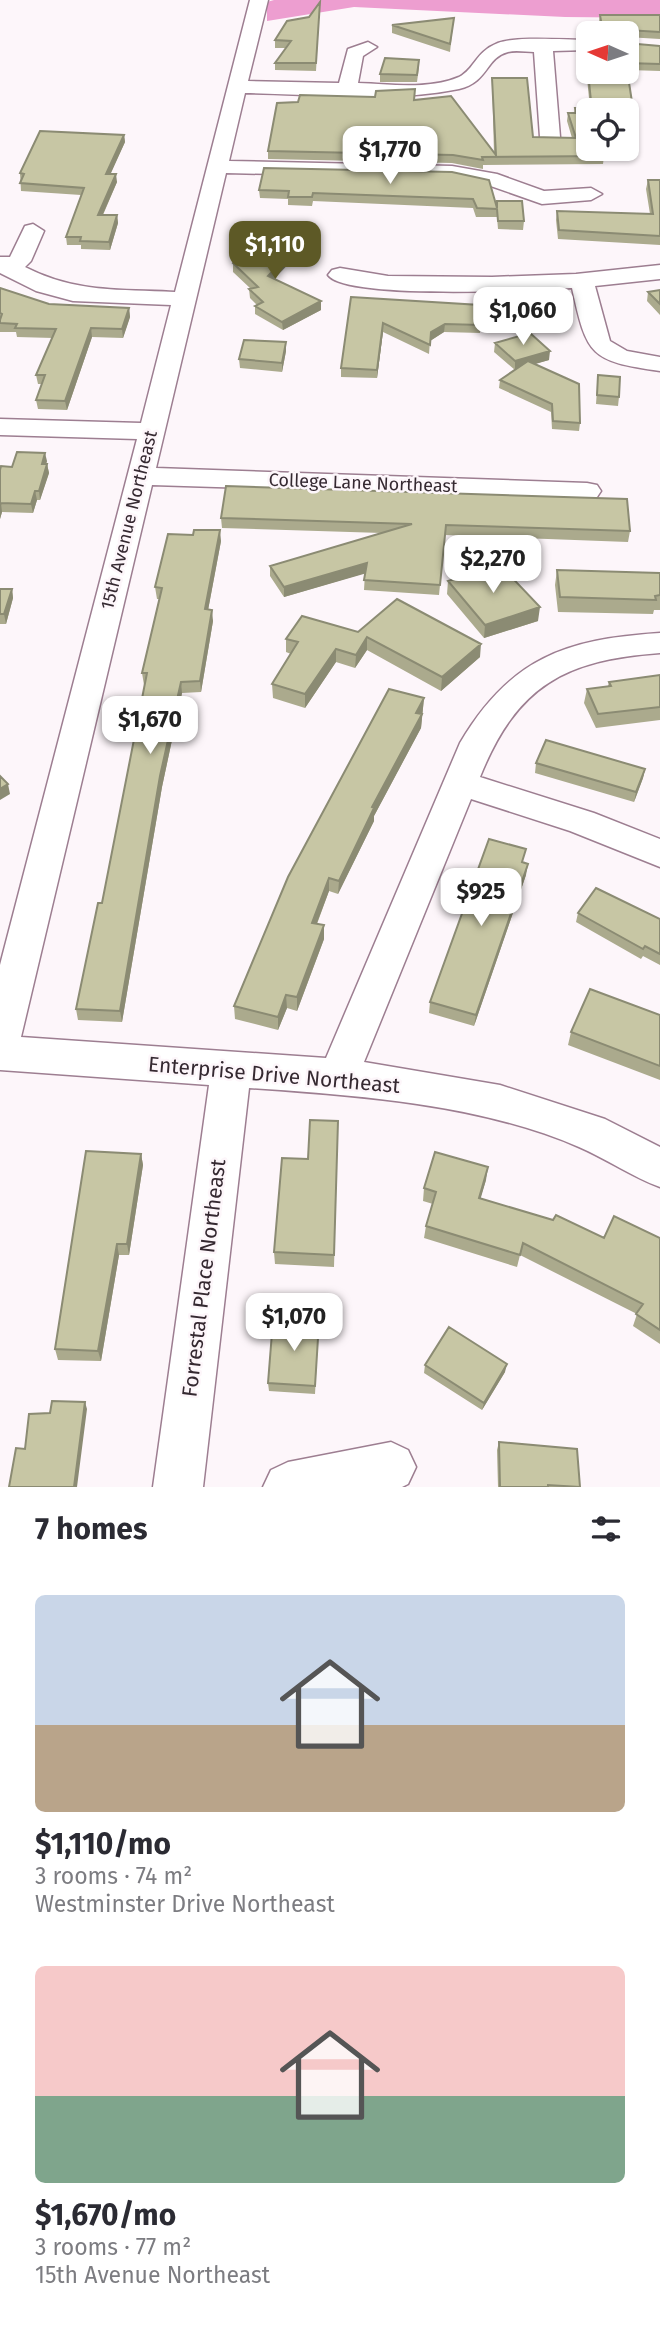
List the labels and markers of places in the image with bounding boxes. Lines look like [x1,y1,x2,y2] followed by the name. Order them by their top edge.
[333,127,447,186] pin: $1,770
[218,222,332,281] pin: $1,110
[466,288,580,347] pin: $1,060
[436,536,550,595] pin: $2,270
[93,696,207,756] pin: $1,670
[440,869,522,928] pin: $925
[237,1294,351,1353] pin: $1,070

